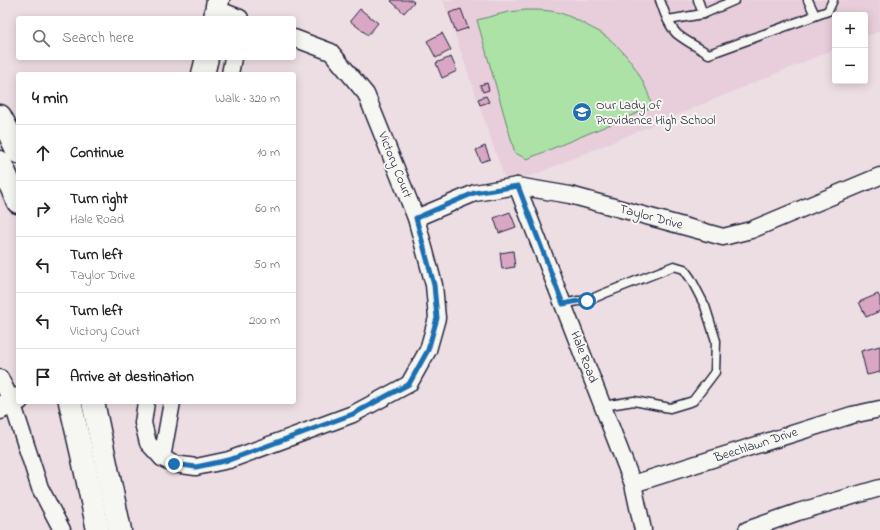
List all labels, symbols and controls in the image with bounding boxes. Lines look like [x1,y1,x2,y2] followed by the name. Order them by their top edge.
[832,12,868,84] map controls
[832,12,868,48] button: +
[16,16,296,60] search box
[30,27,52,49] icon: search
[62,27,134,49] text: Search here
[832,48,868,84] button: −
[32,86,68,111] text: 4 min
[215,89,280,108] text: Walk · 320 m
[596,96,716,131] place label: Our Lady of Providence High School
[571,101,593,123] school or university icon: Our Lady of Providence High School
[372,128,417,202] street label: Victory Court
[32,142,54,164] icon: ahead
[70,142,124,164] text: Continue
[257,143,280,162] text: 10 m
[70,188,128,210] text: Turn right
[32,198,54,220] icon: right
[255,199,280,218] text: 60 m
[617,199,685,236] street label: Taylor Drive
[70,210,124,229] text: Hale Road
[70,244,123,266] text: Turn left
[32,254,54,276] icon: left
[254,255,280,274] text: 50 m
[70,266,135,285] text: Taylor Drive
[578,292,596,310] route start
[70,300,123,322] text: Turn left
[32,310,54,332] icon: left
[249,311,280,330] text: 200 m
[70,322,140,341] text: Victory Court
[565,328,603,386] street label: Hale Road
[32,366,54,388] icon: arrive
[70,366,194,388] text: Arrive at destination
[711,422,800,468] street label: Beechlawn Drive
[165,455,183,473] route end

